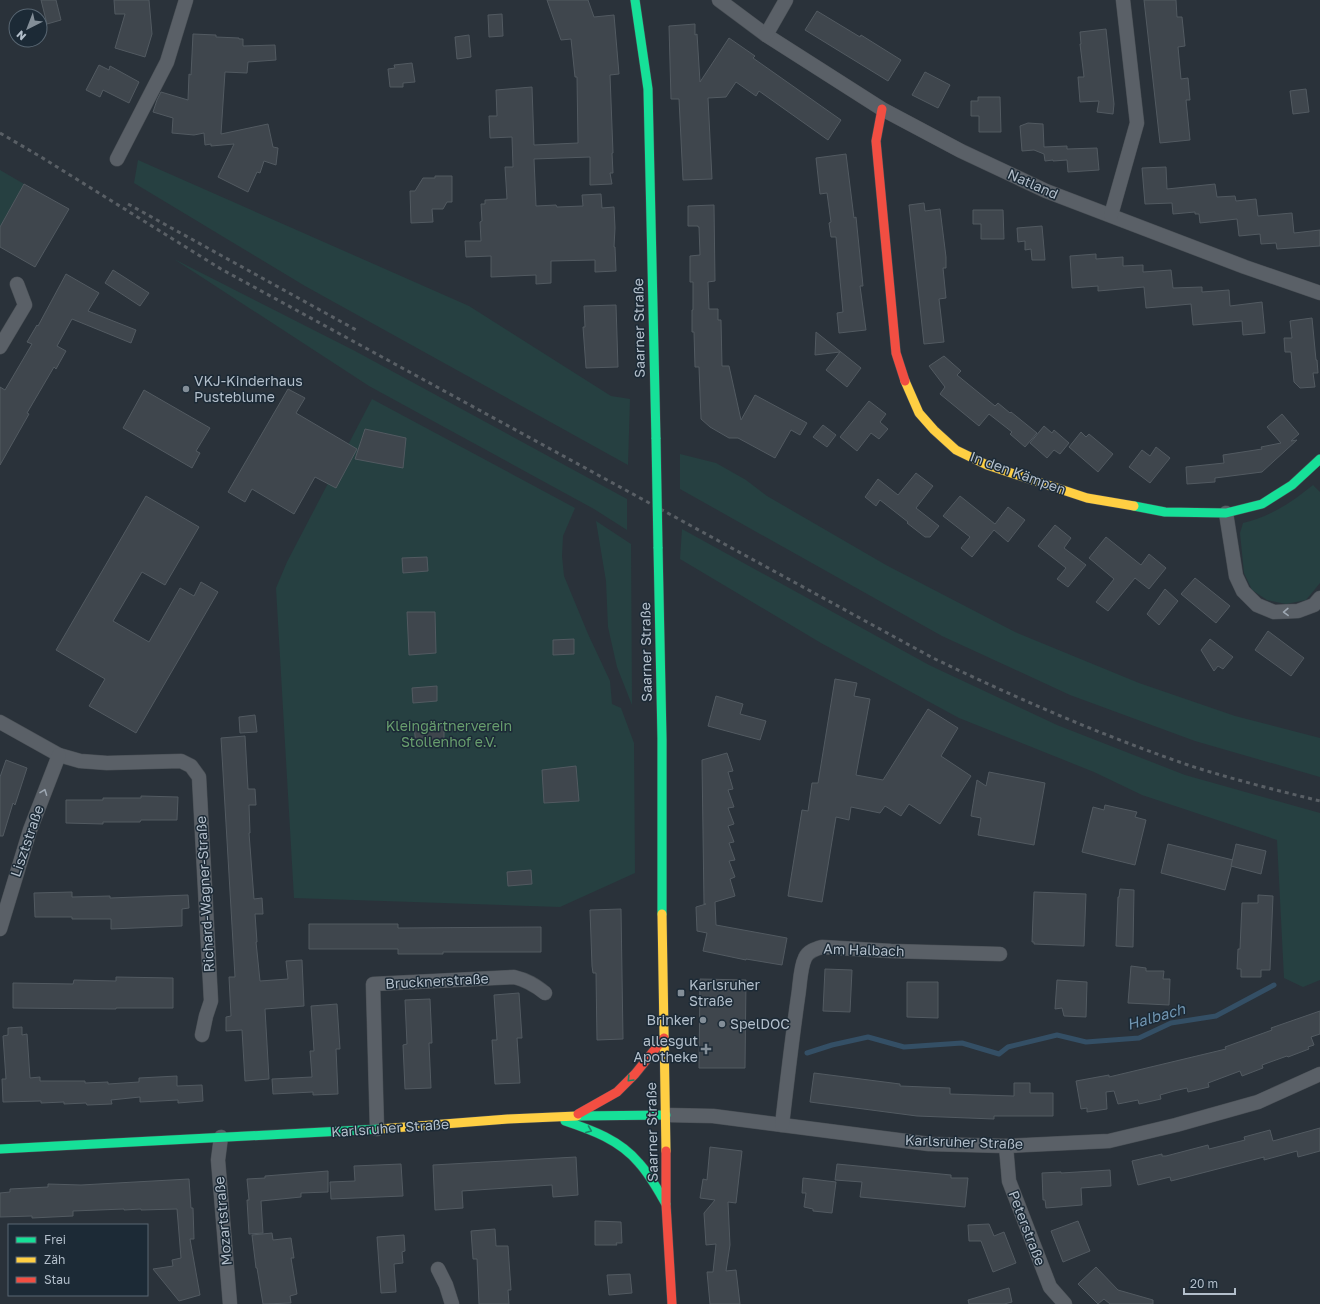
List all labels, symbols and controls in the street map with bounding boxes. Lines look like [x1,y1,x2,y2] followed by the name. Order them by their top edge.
[8,8,48,48] north arrow
[14,28,28,43] text: N
[1005,165,1061,202] street label: Natland
[629,278,648,378] street label: Saarner Straße
[194,372,303,405] place label: VKJ-Kinderhaus Pusteblume
[181,384,191,394] marker: VKJ-Kinderhaus Pusteblume
[968,447,1068,498] street label: In den Kämpen
[636,602,655,702] street label: Saarner Straße
[1283,608,1289,616] one-way arrow
[386,717,512,750] park label: Kleingärtnerverein Stollenhof e.V.
[40,789,48,796] one-way arrow
[6,803,47,879] street label: Lisztstraße
[192,815,217,973] street label: Richard-Wagner-Straße
[823,940,905,959] street label: Am Halbach
[385,969,489,992] street label: Brucknerstraße
[689,976,760,1009] place label: Karlsruher Straße
[676,988,686,998] marker: Karlsruher Straße
[1125,999,1188,1033] water label: Halbach
[647,1011,696,1028] place label: Brinker
[698,1015,708,1025] marker: Brinker
[730,1015,790,1032] place label: SpelDOC
[717,1019,727,1029] marker: SpelDOC
[634,1032,698,1065] place label: allesgut Apotheke
[701,1044,711,1054] marker: allesgut Apotheke
[627,1074,635,1082] one-way arrow
[642,1082,661,1182] street label: Saarner Straße
[330,1115,450,1140] street label: Karlsruher Straße
[585,1125,592,1133] one-way arrow
[905,1131,1023,1152] street label: Karlsruher Straße
[210,1176,235,1266] street label: Mozartstraße
[1005,1188,1050,1268] street label: Peterstraße
[8,1224,148,1296] legend
[44,1232,66,1247] text: Frei
[44,1252,65,1267] text: Zäh
[1184,1270,1235,1296] scale bar
[44,1272,70,1287] text: Stau
[1190,1276,1218,1291] text: 20 m

